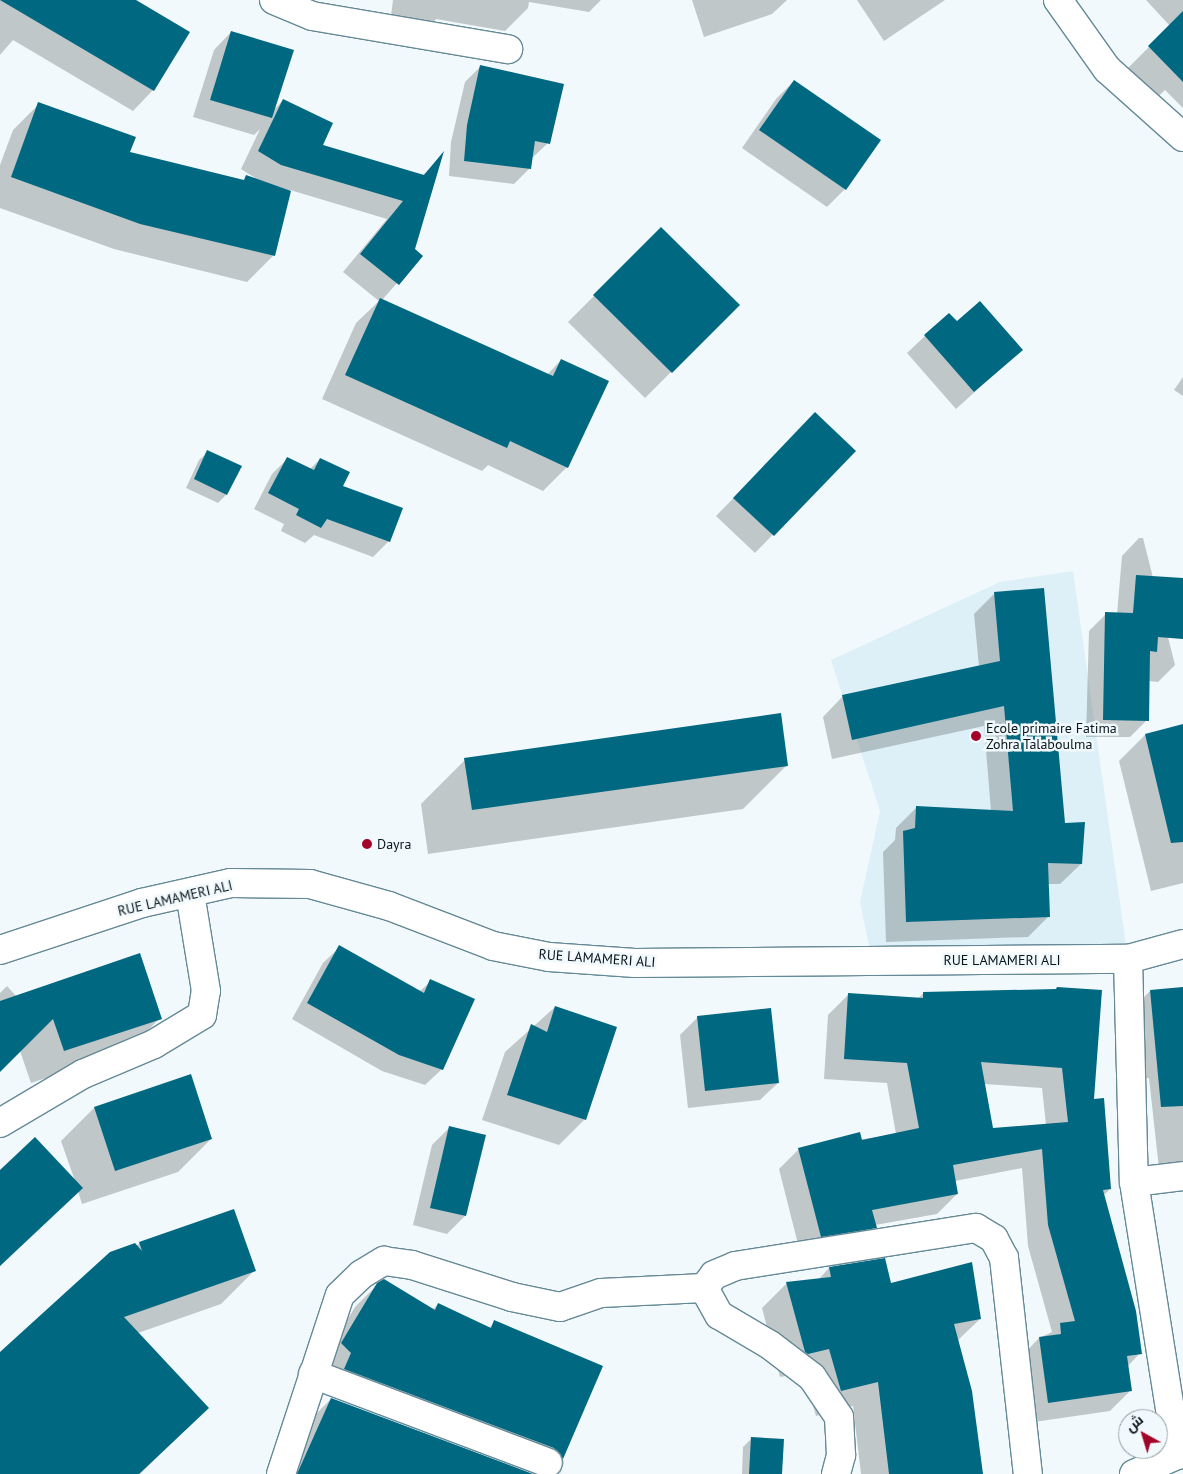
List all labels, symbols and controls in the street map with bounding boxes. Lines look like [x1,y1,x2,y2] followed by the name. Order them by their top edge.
[986,720,1117,752] place label: Ecole primaire Fatima Zohra Talaboulma
[970,730,982,742] marker: Ecole primaire Fatima Zohra Talaboulma
[377,836,411,852] place label: Dayra
[361,838,373,850] marker: Dayra
[116,877,234,919] street label: RUE LAMAMERI ALI
[538,946,656,970] street label: RUE LAMAMERI ALI
[943,952,1061,968] street label: RUE LAMAMERI ALI
[1118,1409,1168,1459] north arrow
[1122,1410,1147,1436] text: ش

